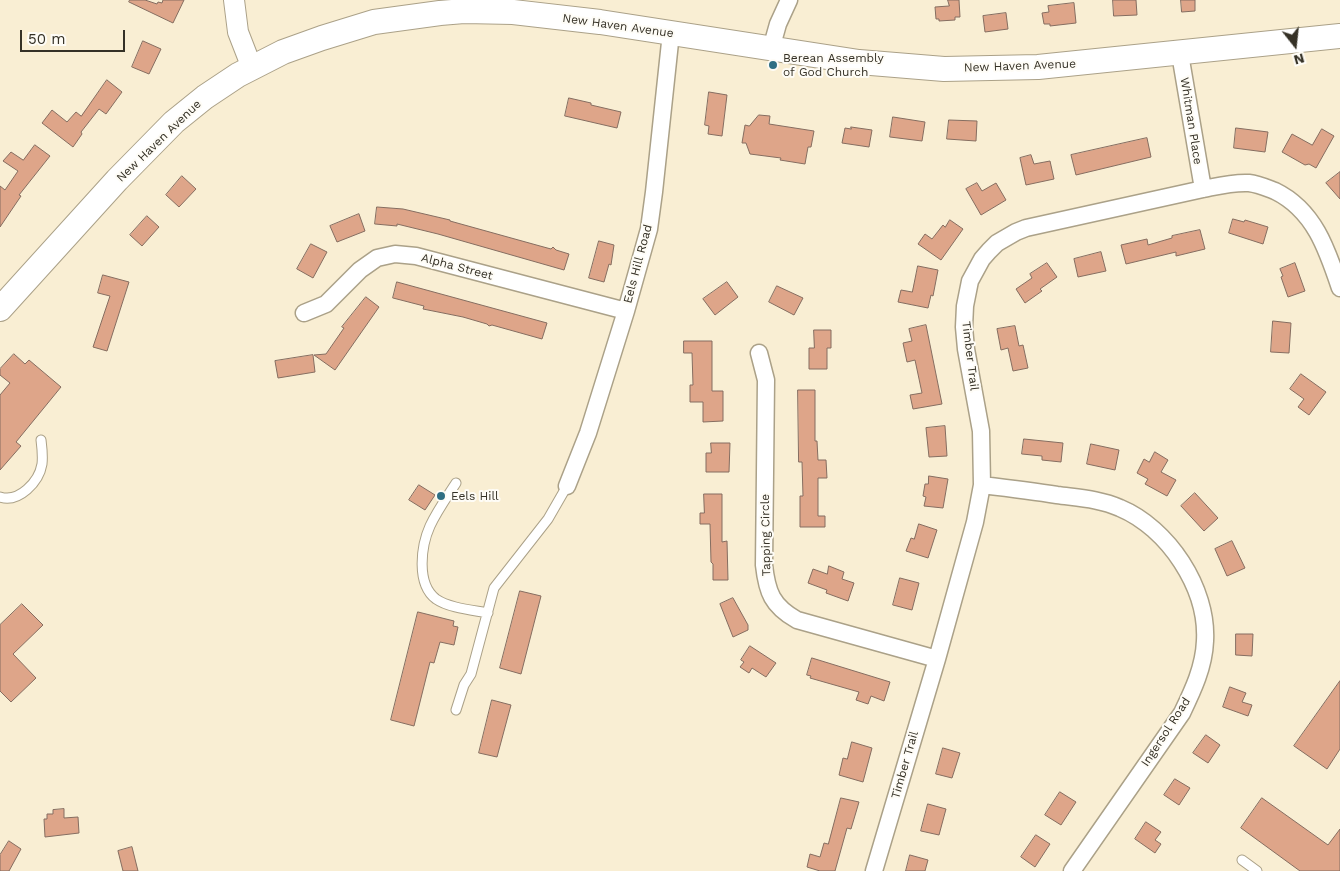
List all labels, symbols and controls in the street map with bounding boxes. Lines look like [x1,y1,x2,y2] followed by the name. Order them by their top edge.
[562,11,674,41] street label: New Haven Avenue
[22,20,128,52] scale bar
[1270,20,1320,70] north arrow
[28,30,65,48] text: 50 m
[1292,50,1306,69] text: N
[783,51,884,79] place label: Berean Assembly of God Church
[964,57,1076,75] street label: New Haven Avenue
[767,59,779,71] marker: Berean Assembly of God Church
[1177,76,1205,166] street label: Whitman Place
[114,97,204,185] street label: New Haven Avenue
[621,223,655,305] street label: Eels Hill Road
[420,251,494,283] street label: Alpha Street
[959,320,981,392] street label: Timber Trail
[451,489,499,503] place label: Eels Hill
[435,490,447,502] marker: Eels Hill
[758,494,774,576] street label: Tapping Circle
[1138,695,1194,769] street label: Ingersol Road
[888,729,922,801] street label: Timber Trail

